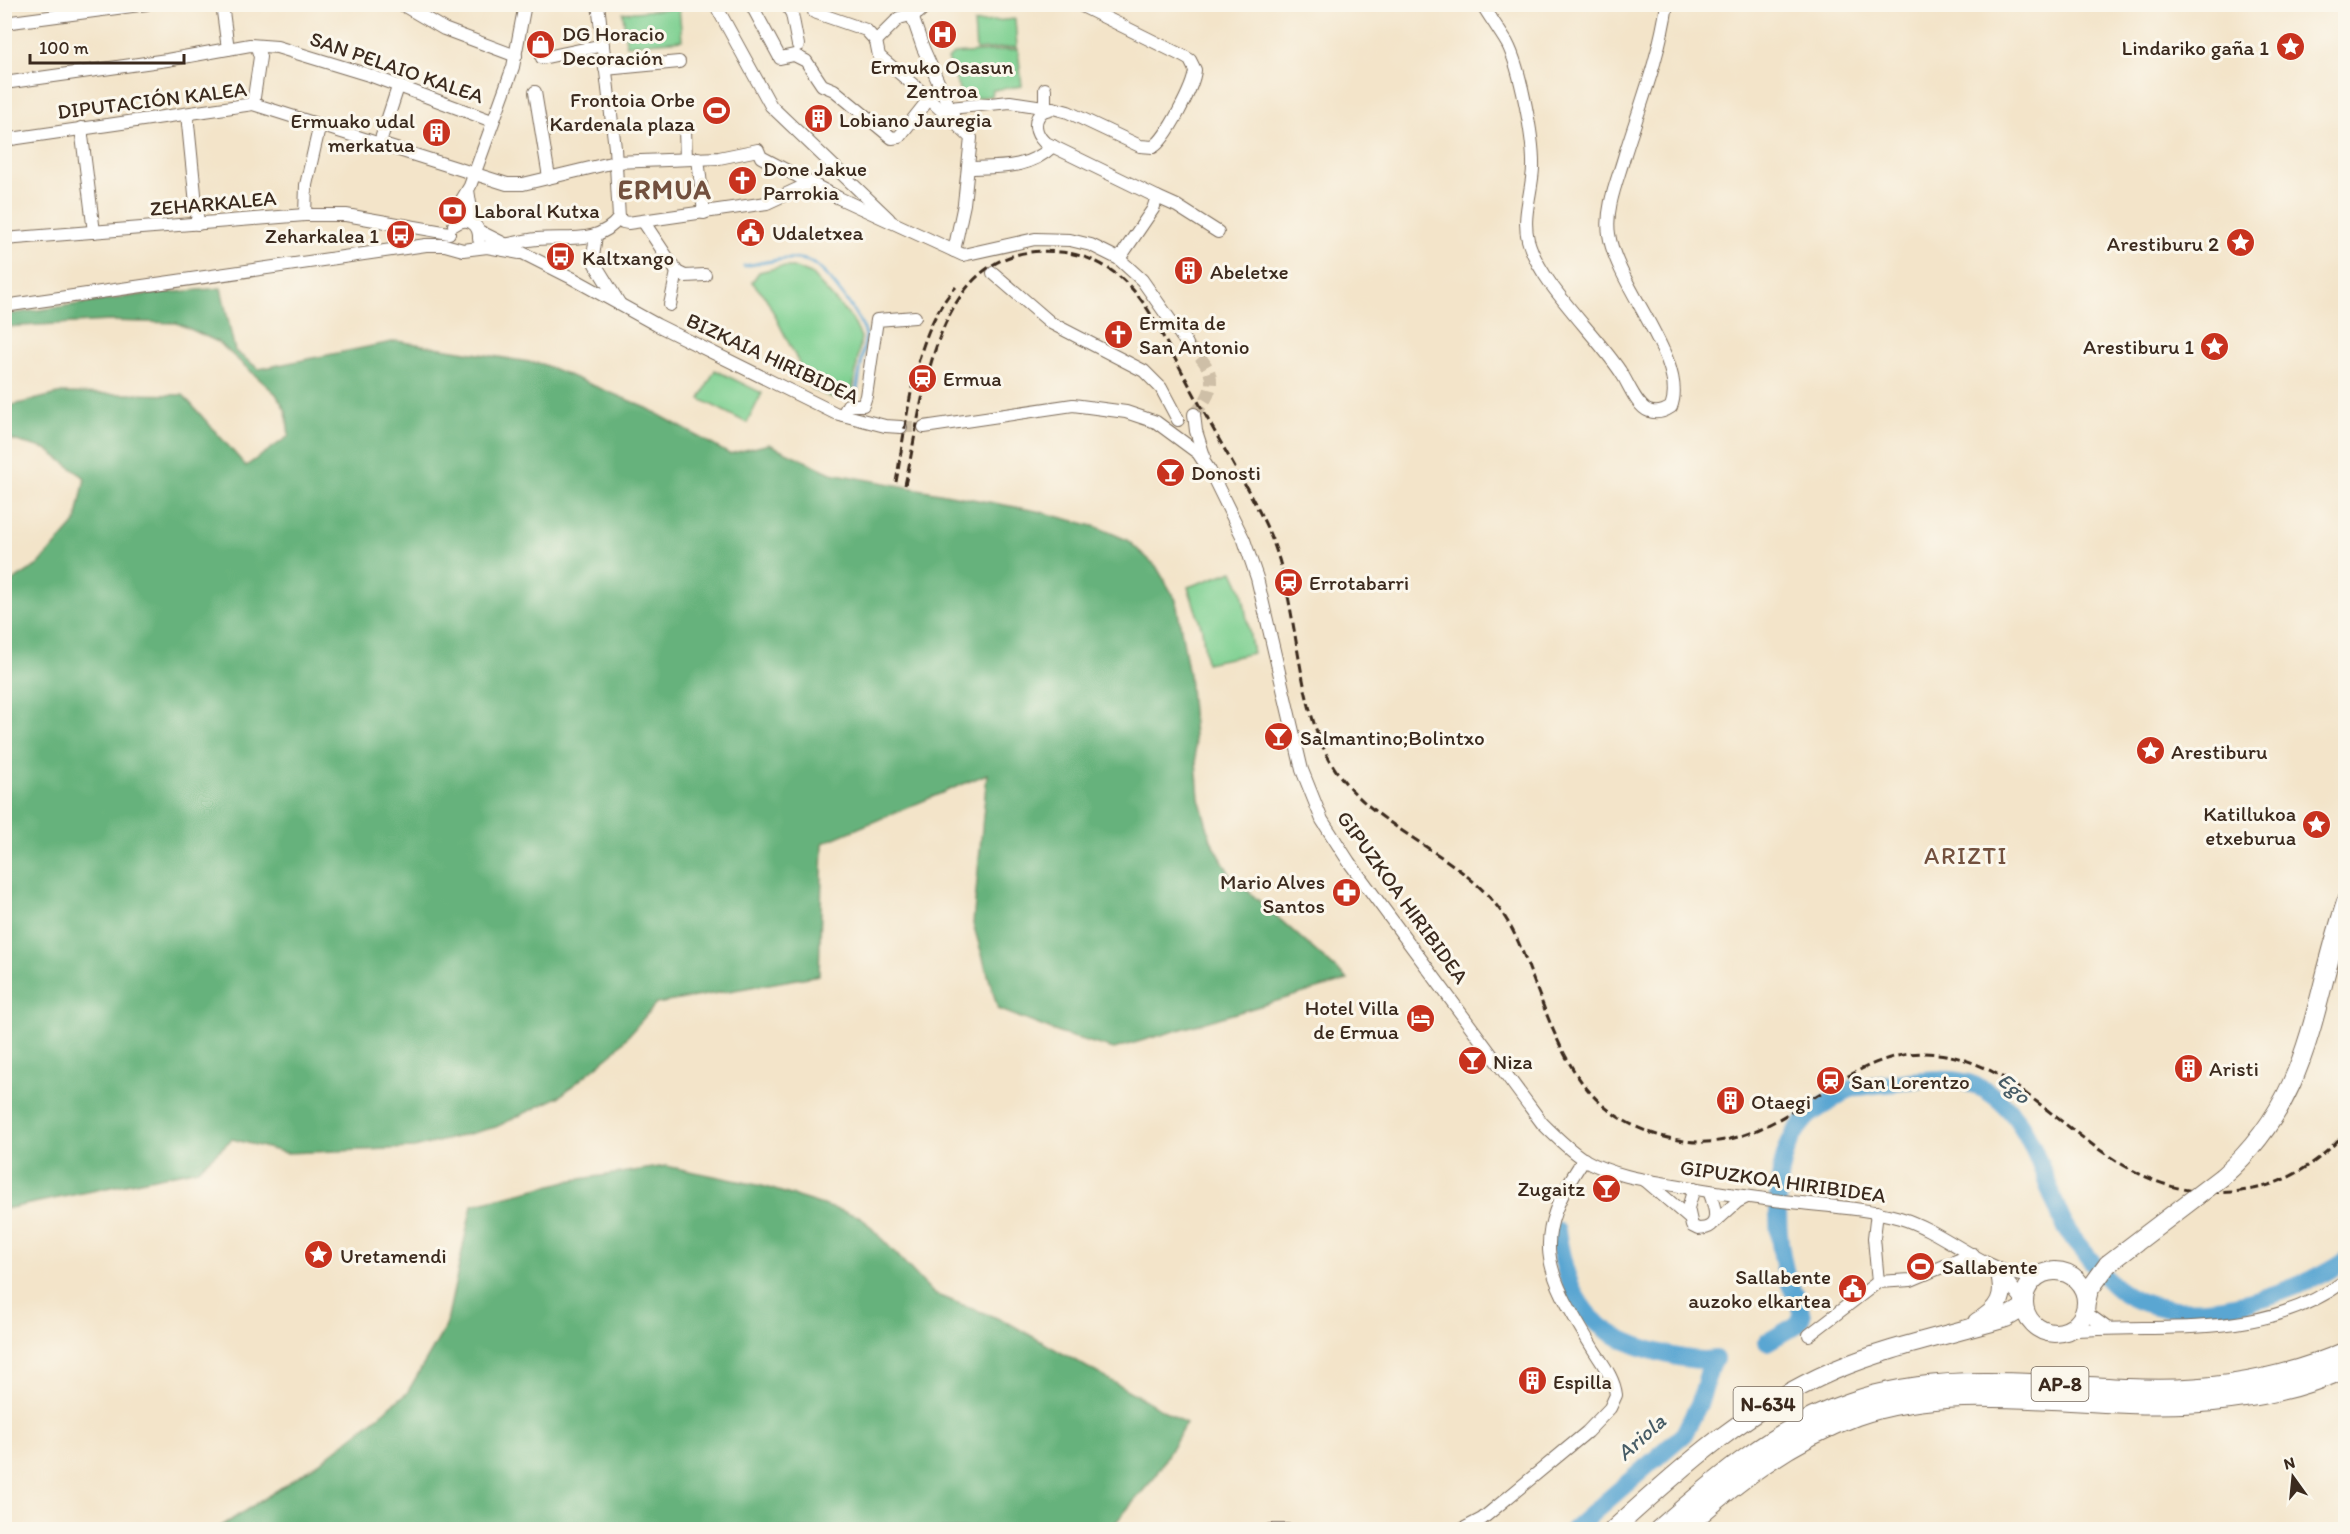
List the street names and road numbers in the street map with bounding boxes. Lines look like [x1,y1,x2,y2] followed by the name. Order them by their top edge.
[307,26,488,109] street label: SAN PELAIO KALEA
[56,76,249,124] street label: DIPUTACIÓN KALEA
[149,185,278,221] street label: ZEHARKALEA
[683,307,864,409] street label: BIZKAIA HIRIBIDEA
[1332,806,1474,989] street label: GIPUZKOA HIRIBIDEA
[1678,1154,1888,1208] street label: GIPUZKOA HIRIBIDEA
[2032,1367,2088,1401] road number: AP-8
[1734,1387,1802,1421] road number: N-634

